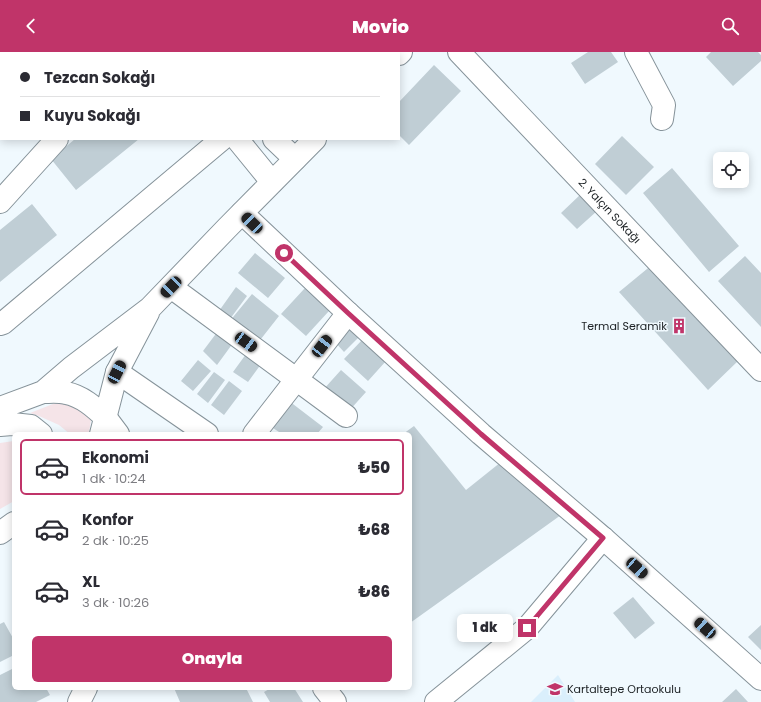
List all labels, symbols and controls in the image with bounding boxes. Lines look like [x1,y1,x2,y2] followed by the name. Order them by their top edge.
[352,14,409,39] text: Movio
[20,15,42,37] icon: back
[719,15,741,37] icon: search
[44,67,155,88] text: Tezcan Sokağı
[44,105,141,126] text: Kuyu Sokağı
[713,152,749,188] map controls
[713,152,749,188] button: locate
[575,175,645,247] street label: 2. Yalçın Sokağı
[239,210,265,236] car
[275,244,293,262] route start
[158,274,184,300] car
[670,317,688,335] building icon: Termal Seramik
[581,318,667,334] place label: Termal Seramik
[233,330,259,354] car
[310,333,334,359] car
[106,359,128,385] car
[82,447,149,468] text: Ekonomi
[34,449,70,485] icon: car
[358,457,390,478] text: ₺50
[82,469,146,488] text: 1 dk · 10:24
[82,509,134,530] text: Konfor
[34,511,70,547] icon: car
[358,519,390,540] text: ₺68
[82,531,149,550] text: 2 dk · 10:25
[624,556,650,580] car
[82,571,100,592] text: XL
[34,573,70,609] icon: car
[358,581,390,602] text: ₺86
[82,593,149,612] text: 3 dk · 10:26
[457,614,513,642] callout: 1 dk
[692,616,718,640] car
[473,618,497,637] text: 1 dk
[518,619,536,637] route end
[32,636,392,682] button: Onayla
[546,680,564,698] school or university icon: Kartaltepe Ortaokulu
[567,681,681,697] place label: Kartaltepe Ortaokulu

